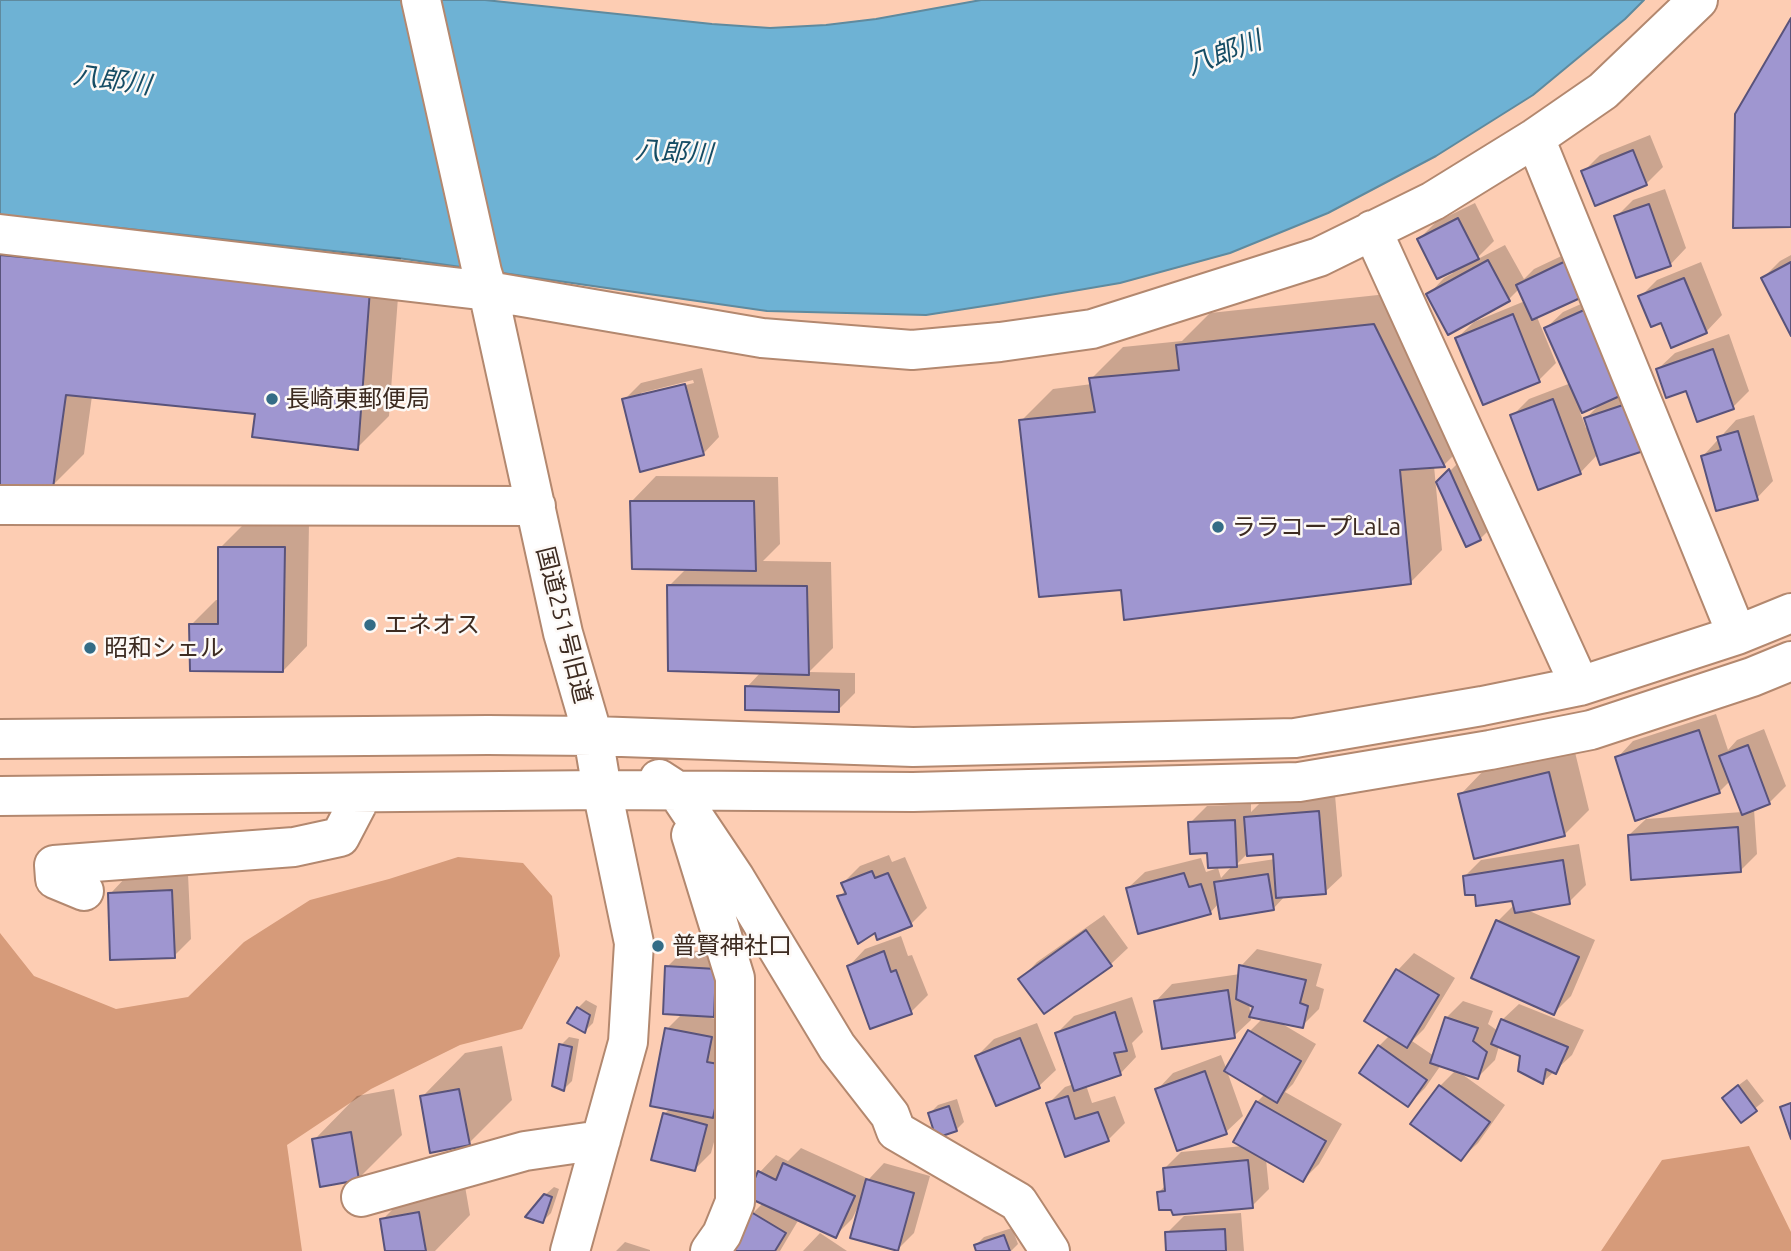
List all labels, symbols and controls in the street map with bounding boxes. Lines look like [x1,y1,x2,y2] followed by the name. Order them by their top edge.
[1182,24,1266,82] water label: 八郎川
[71,59,153,101] water label: 八郎川
[634,134,714,170] water label: 八郎川
[286,385,430,413] place label: 長崎東郵便局
[264,391,280,407] marker: 長崎東郵便局
[1232,513,1401,541] place label: ララコープLaLa
[1210,519,1226,535] marker: ララコープLaLa
[531,544,597,706] street label: 国道251号旧道
[384,611,480,639] place label: エネオス
[362,617,378,633] marker: エネオス
[104,634,224,662] place label: 昭和シェル
[82,640,98,656] marker: 昭和シェル
[672,932,792,960] place label: 普賢神社口
[650,938,666,954] marker: 普賢神社口

